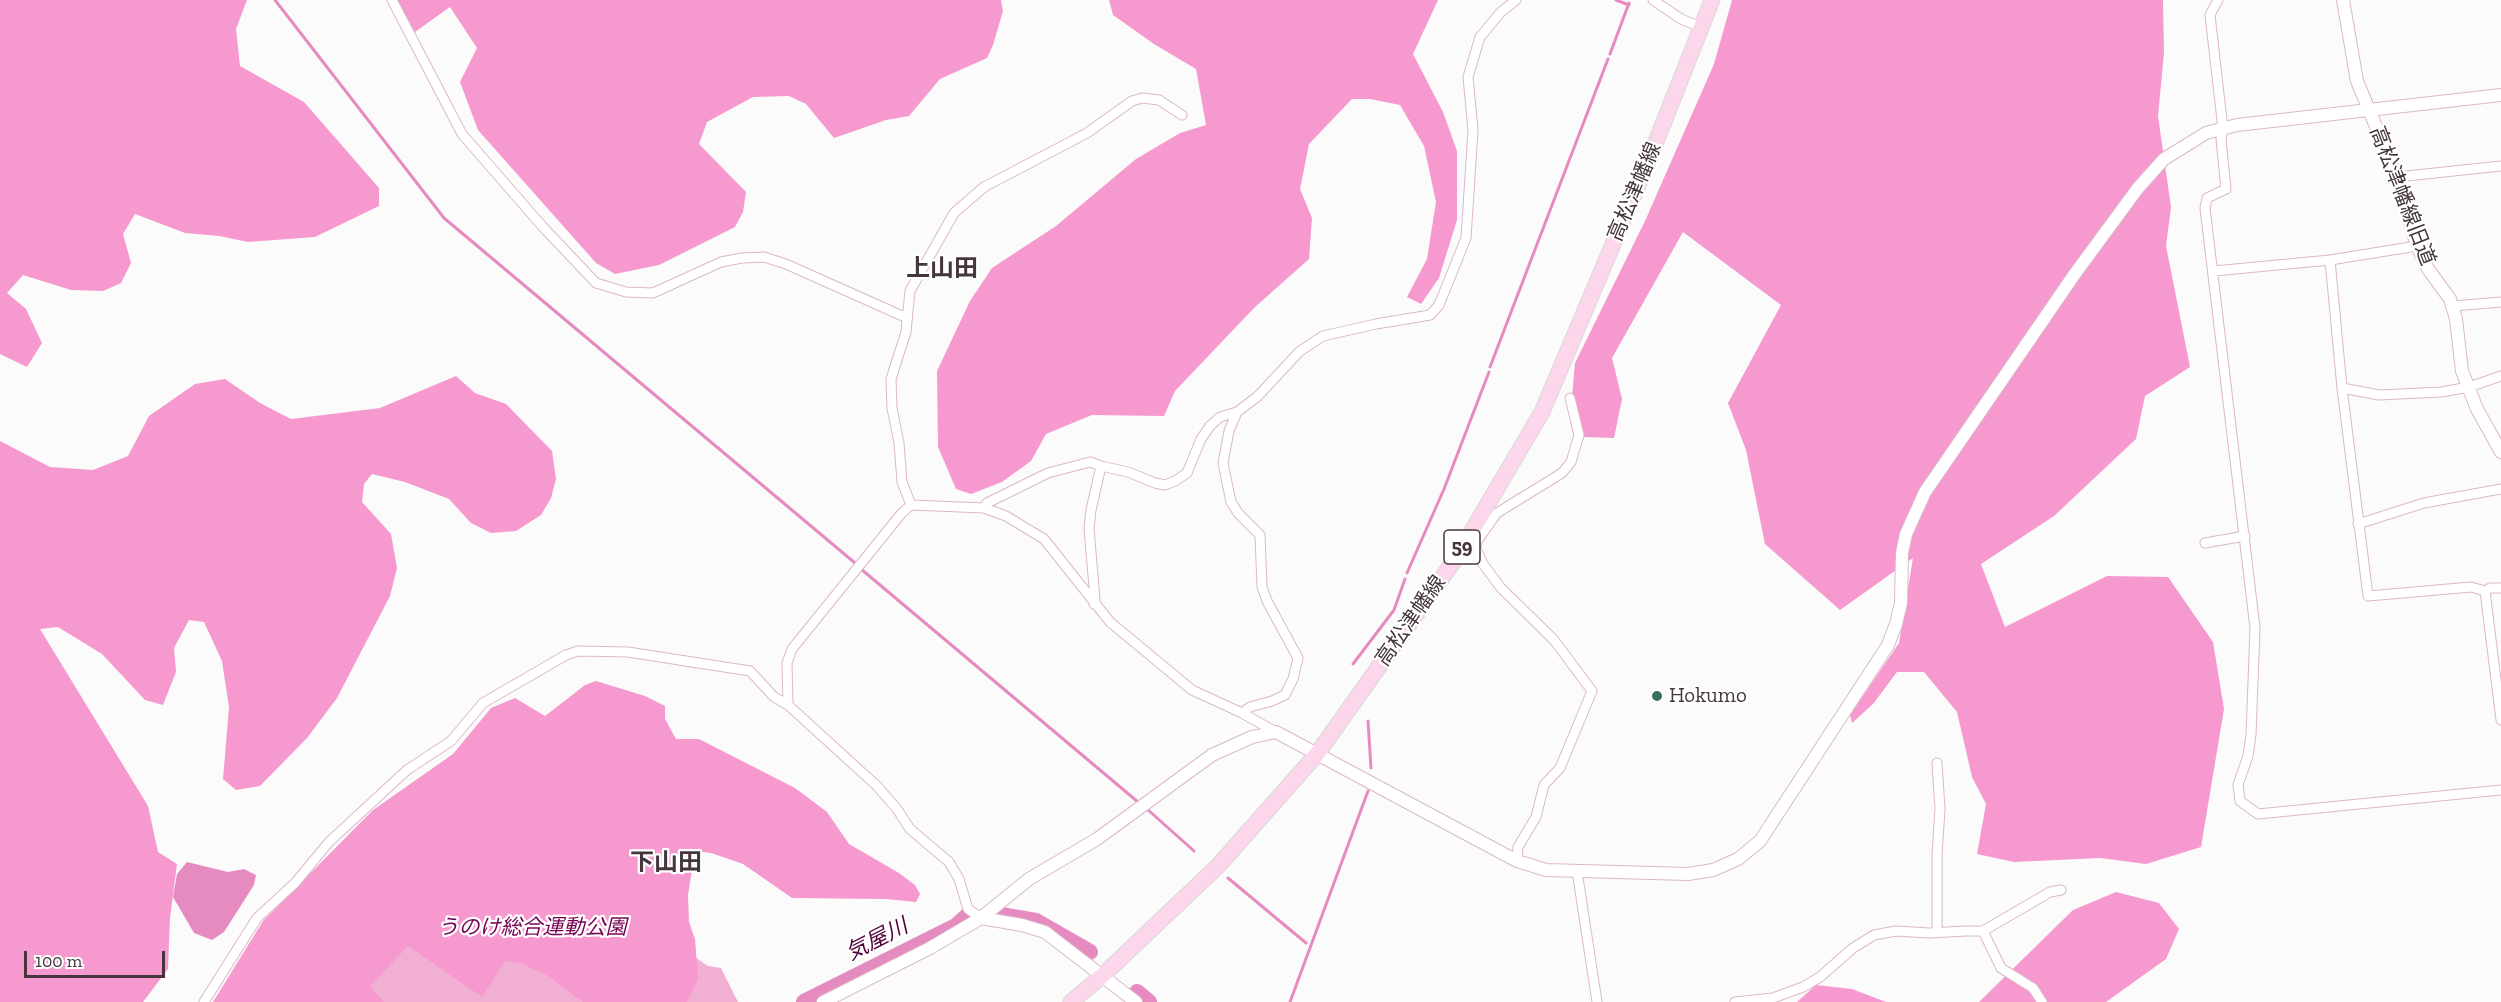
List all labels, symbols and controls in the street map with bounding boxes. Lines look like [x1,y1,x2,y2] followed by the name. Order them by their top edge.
[2364,123,2440,269] street label: 高松津幡線旧道
[1603,139,1667,245] street label: 高松津幡線
[906,255,978,283] district label: 上山田
[1444,530,1480,564] road number: 59
[1371,571,1451,671] street label: 高松津幡線
[1669,683,1747,709] place label: Hokumo
[1650,689,1664,703] marker: Hokumo
[630,849,702,877] district label: 下山田
[842,913,912,967] water label: 気屋川
[438,915,626,941] park label: うのけ総合運動公園
[27,939,168,977] scale bar
[35,950,82,972] text: 100 m

